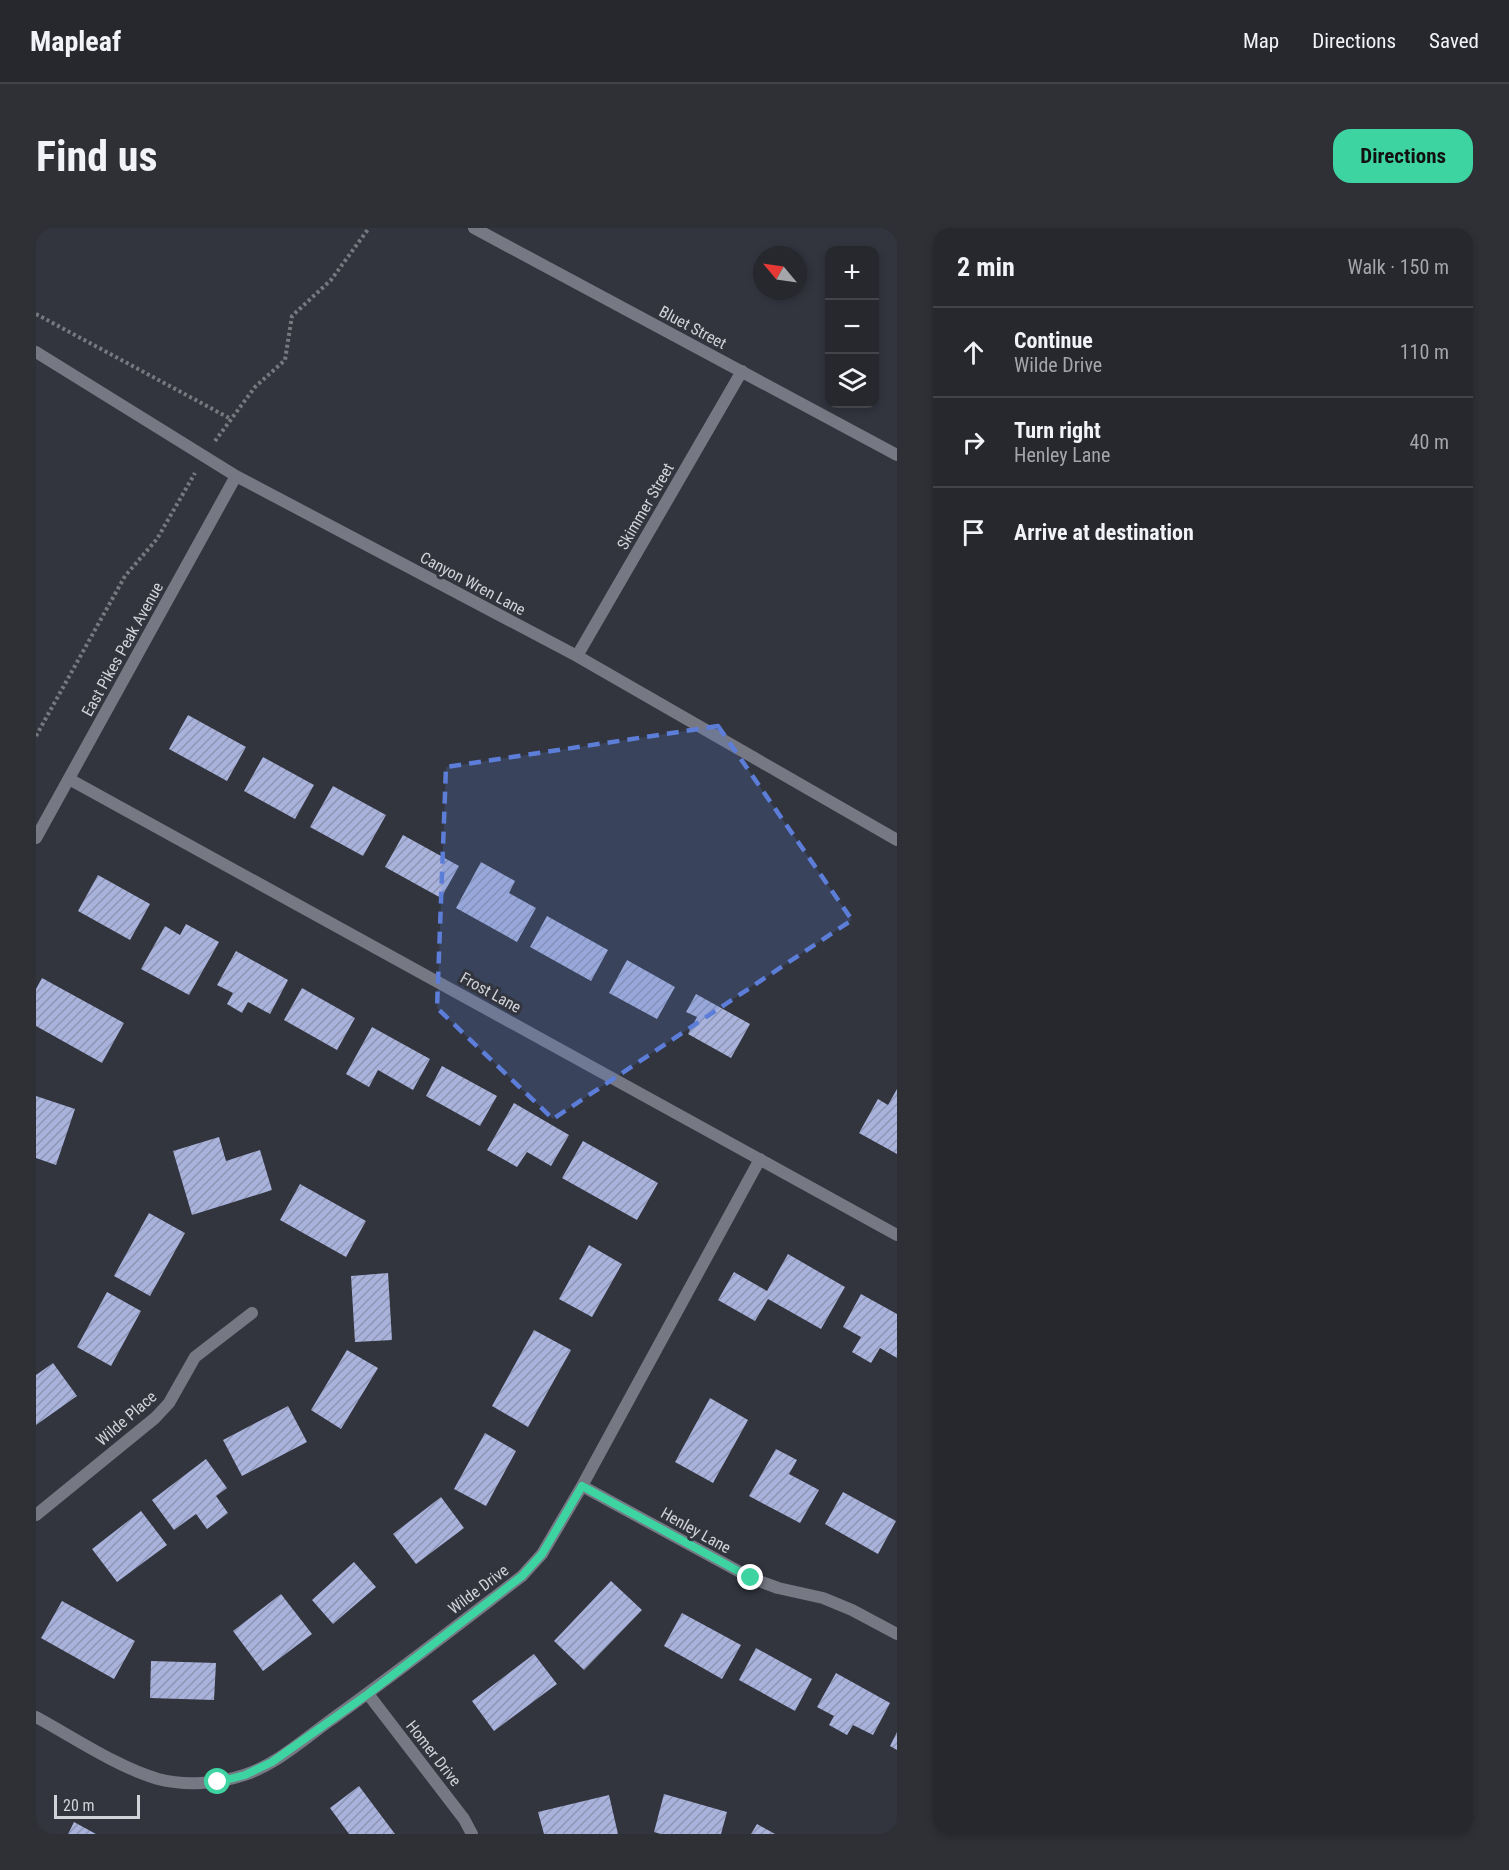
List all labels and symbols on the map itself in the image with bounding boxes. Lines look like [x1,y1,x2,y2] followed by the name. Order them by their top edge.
[753,246,807,300] north arrow
[656,302,730,353] street label: Bluet Street
[613,459,678,553] street label: Skimmer Street
[417,548,529,619] street label: Canyon Wren Lane
[78,579,167,720] street label: East Pikes Peak Avenue
[457,968,524,1017] street label: Frost Lane
[92,1387,160,1450] street label: Wilde Place
[657,1503,734,1557] street label: Henley Lane
[444,1561,512,1618] street label: Wilde Drive
[737,1564,763,1590] route end
[402,1717,465,1790] street label: Homer Drive
[204,1768,230,1794] route start
[54,1792,140,1820] scale bar

